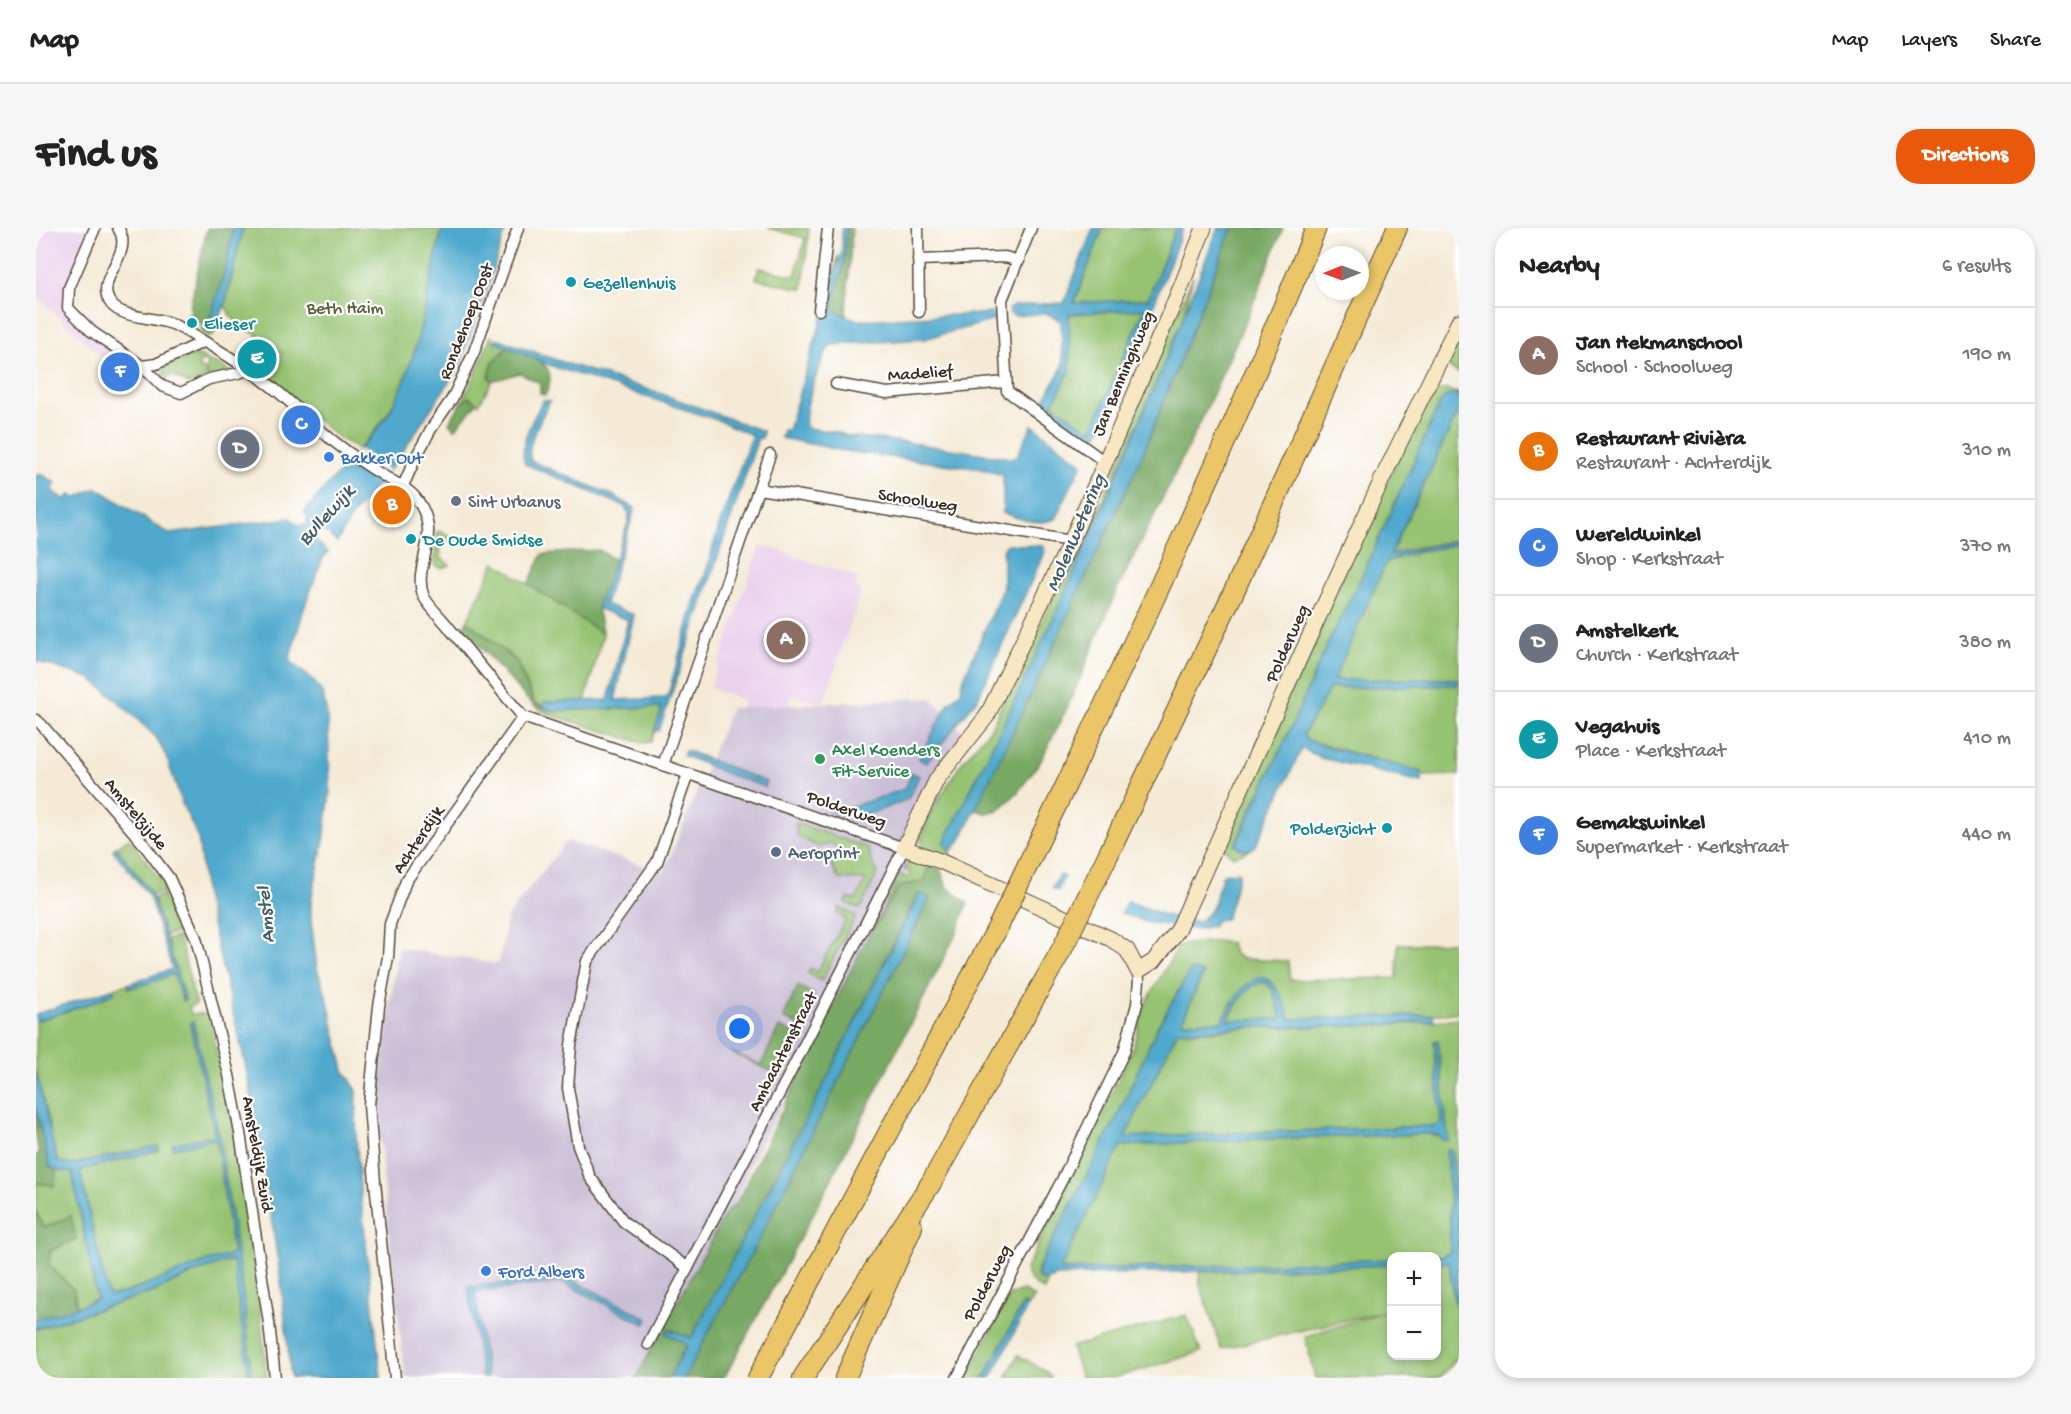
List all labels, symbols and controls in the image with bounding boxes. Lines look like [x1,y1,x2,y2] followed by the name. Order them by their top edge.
[30,25,79,58] text: Map
[1832,29,1868,54] text: Map
[1901,29,1957,54] text: Layers
[1990,29,2041,54] text: Share
[1896,129,2035,184] button: Directions
[36,132,156,181] text: Find us
[1315,246,1369,300] north arrow
[1519,252,1600,283] text: Nearby
[1942,256,2011,279] text: 6 results
[436,259,500,383] street label: Rondehoep Oost
[583,274,677,295] place label: Gezellenhuis
[564,275,578,289] marker: Gezellenhuis
[306,299,384,320] park label: Beth Haim
[1088,308,1160,440] street label: Jan Benninghweg
[204,315,256,336] place label: Elieser
[185,316,199,330] marker: Elieser
[1576,331,1743,357] text: Jan Hekmanschool
[238,336,276,382] pin: E
[1533,344,1544,367] text: A
[1963,344,2011,367] text: 190 m
[100,350,140,394] pin: F
[1576,357,1733,380] text: School · Schoolweg
[887,362,955,387] street label: Madelief
[282,402,320,448] pin: C
[220,426,260,472] pin: D
[1576,427,1745,453] text: Restaurant Rivièra
[1533,440,1544,463] text: B
[1962,440,2011,463] text: 310 m
[340,449,424,470] place label: Bakker Out
[322,450,336,464] marker: Bakker Out
[1576,453,1770,476] text: Restaurant · Achterdijk
[1042,470,1113,595] water label: Molenwetering
[295,480,362,551] water label: Bullewijk
[372,482,412,528] pin: B
[876,485,959,518] street label: Schoolweg
[468,493,562,514] place label: Sint Urbanus
[449,494,463,508] marker: Sint Urbanus
[1576,523,1701,549] text: Wereldwinkel
[422,531,544,552] place label: De Oude Smidse
[404,532,418,546] marker: De Oude Smidse
[1533,536,1544,559] text: C
[1960,536,2011,559] text: 370 m
[1576,549,1722,572] text: Shop · Kerkstraat
[1261,602,1315,687] street label: Polderweg
[766,618,806,662] pin: A
[1576,619,1677,645] text: Amstelkerk
[1532,632,1545,655] text: D
[1959,632,2011,655] text: 380 m
[1576,645,1738,668] text: Church · Kerkstraat
[1576,715,1659,741] text: Vegahuis
[1532,728,1545,751] text: E
[1963,728,2011,751] text: 410 m
[831,741,941,783] place label: Axel Koenders Fit-Service
[1576,741,1726,764] text: Place · Kerkstraat
[813,752,827,766] marker: Axel Koenders Fit-Service
[99,774,172,855] street label: Amstelzijde
[803,787,889,834] street label: Polderweg
[389,801,450,878] street label: Achterdijk
[1576,811,1705,837] text: Gemakswinkel
[1290,820,1377,841] place label: Polderzicht
[1380,821,1394,835] marker: Polderzicht
[1533,824,1544,847] text: F
[1962,824,2011,847] text: 440 m
[1576,837,1788,860] text: Supermarket · Kerkstraat
[788,844,860,865] place label: Aeroprint
[769,845,783,859] marker: Aeroprint
[253,884,281,944] water label: Amstel
[745,987,824,1116] street label: Ambachtenstraat
[725,1014,754,1043] your location
[236,1095,277,1215] street label: Amsteldijk Zuid
[959,1242,1017,1326] street label: Polderweg
[1387,1252,1441,1360] map controls
[1387,1252,1441,1306] button: +
[497,1263,585,1284] place label: Ford Albers
[479,1264,493,1278] marker: Ford Albers
[1387,1306,1441,1360] button: −

